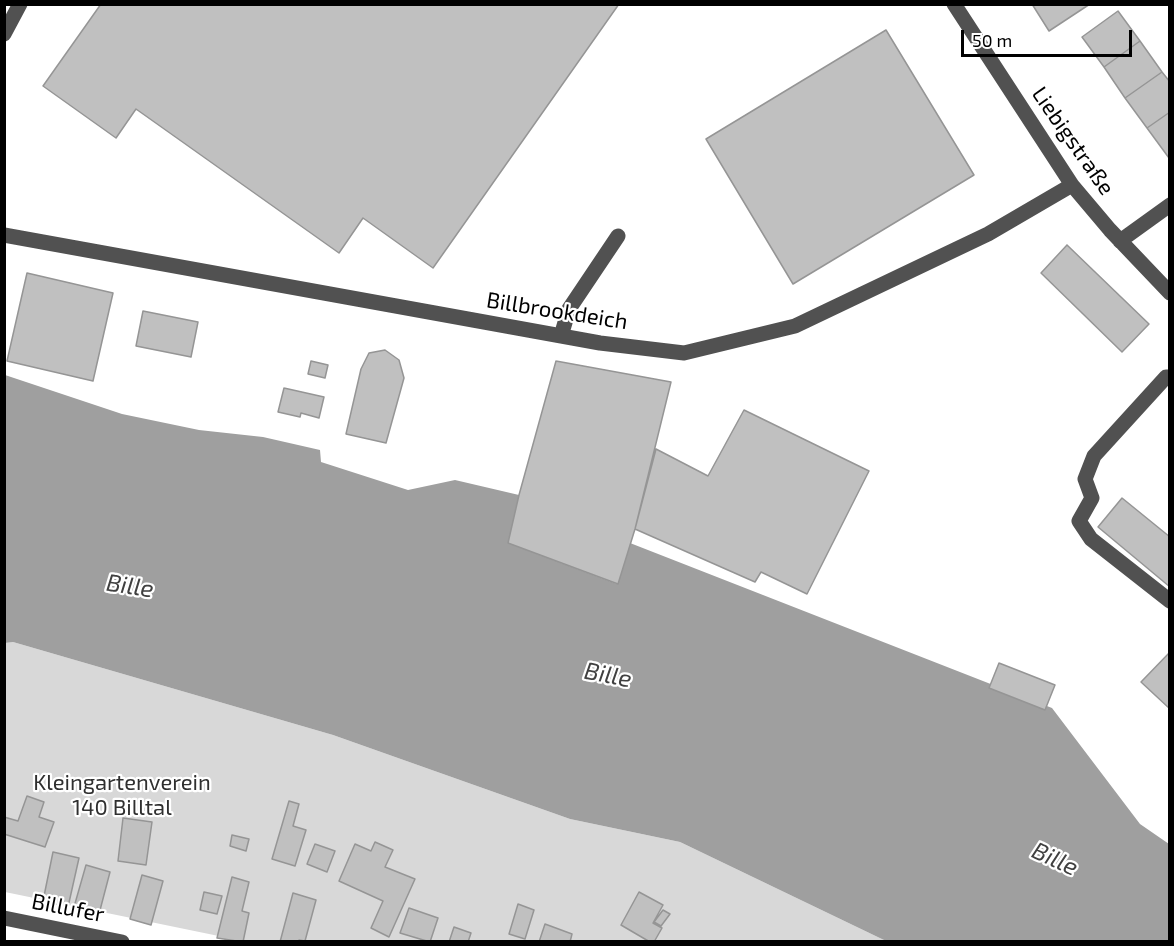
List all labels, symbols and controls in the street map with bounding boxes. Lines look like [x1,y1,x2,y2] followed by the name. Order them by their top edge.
[964,18,1135,56] scale bar
[972,29,1012,51] text: 50 m
[1026,82,1120,200] street label: Liebigstraße
[485,287,629,335] street label: Billbrookdeich
[104,568,156,604] water label: Bille
[582,656,634,694] water label: Bille
[33,770,211,822] park label: Kleingartenverein 140 Billtal
[1027,836,1083,882] water label: Bille
[29,888,107,928] street label: Billufer

